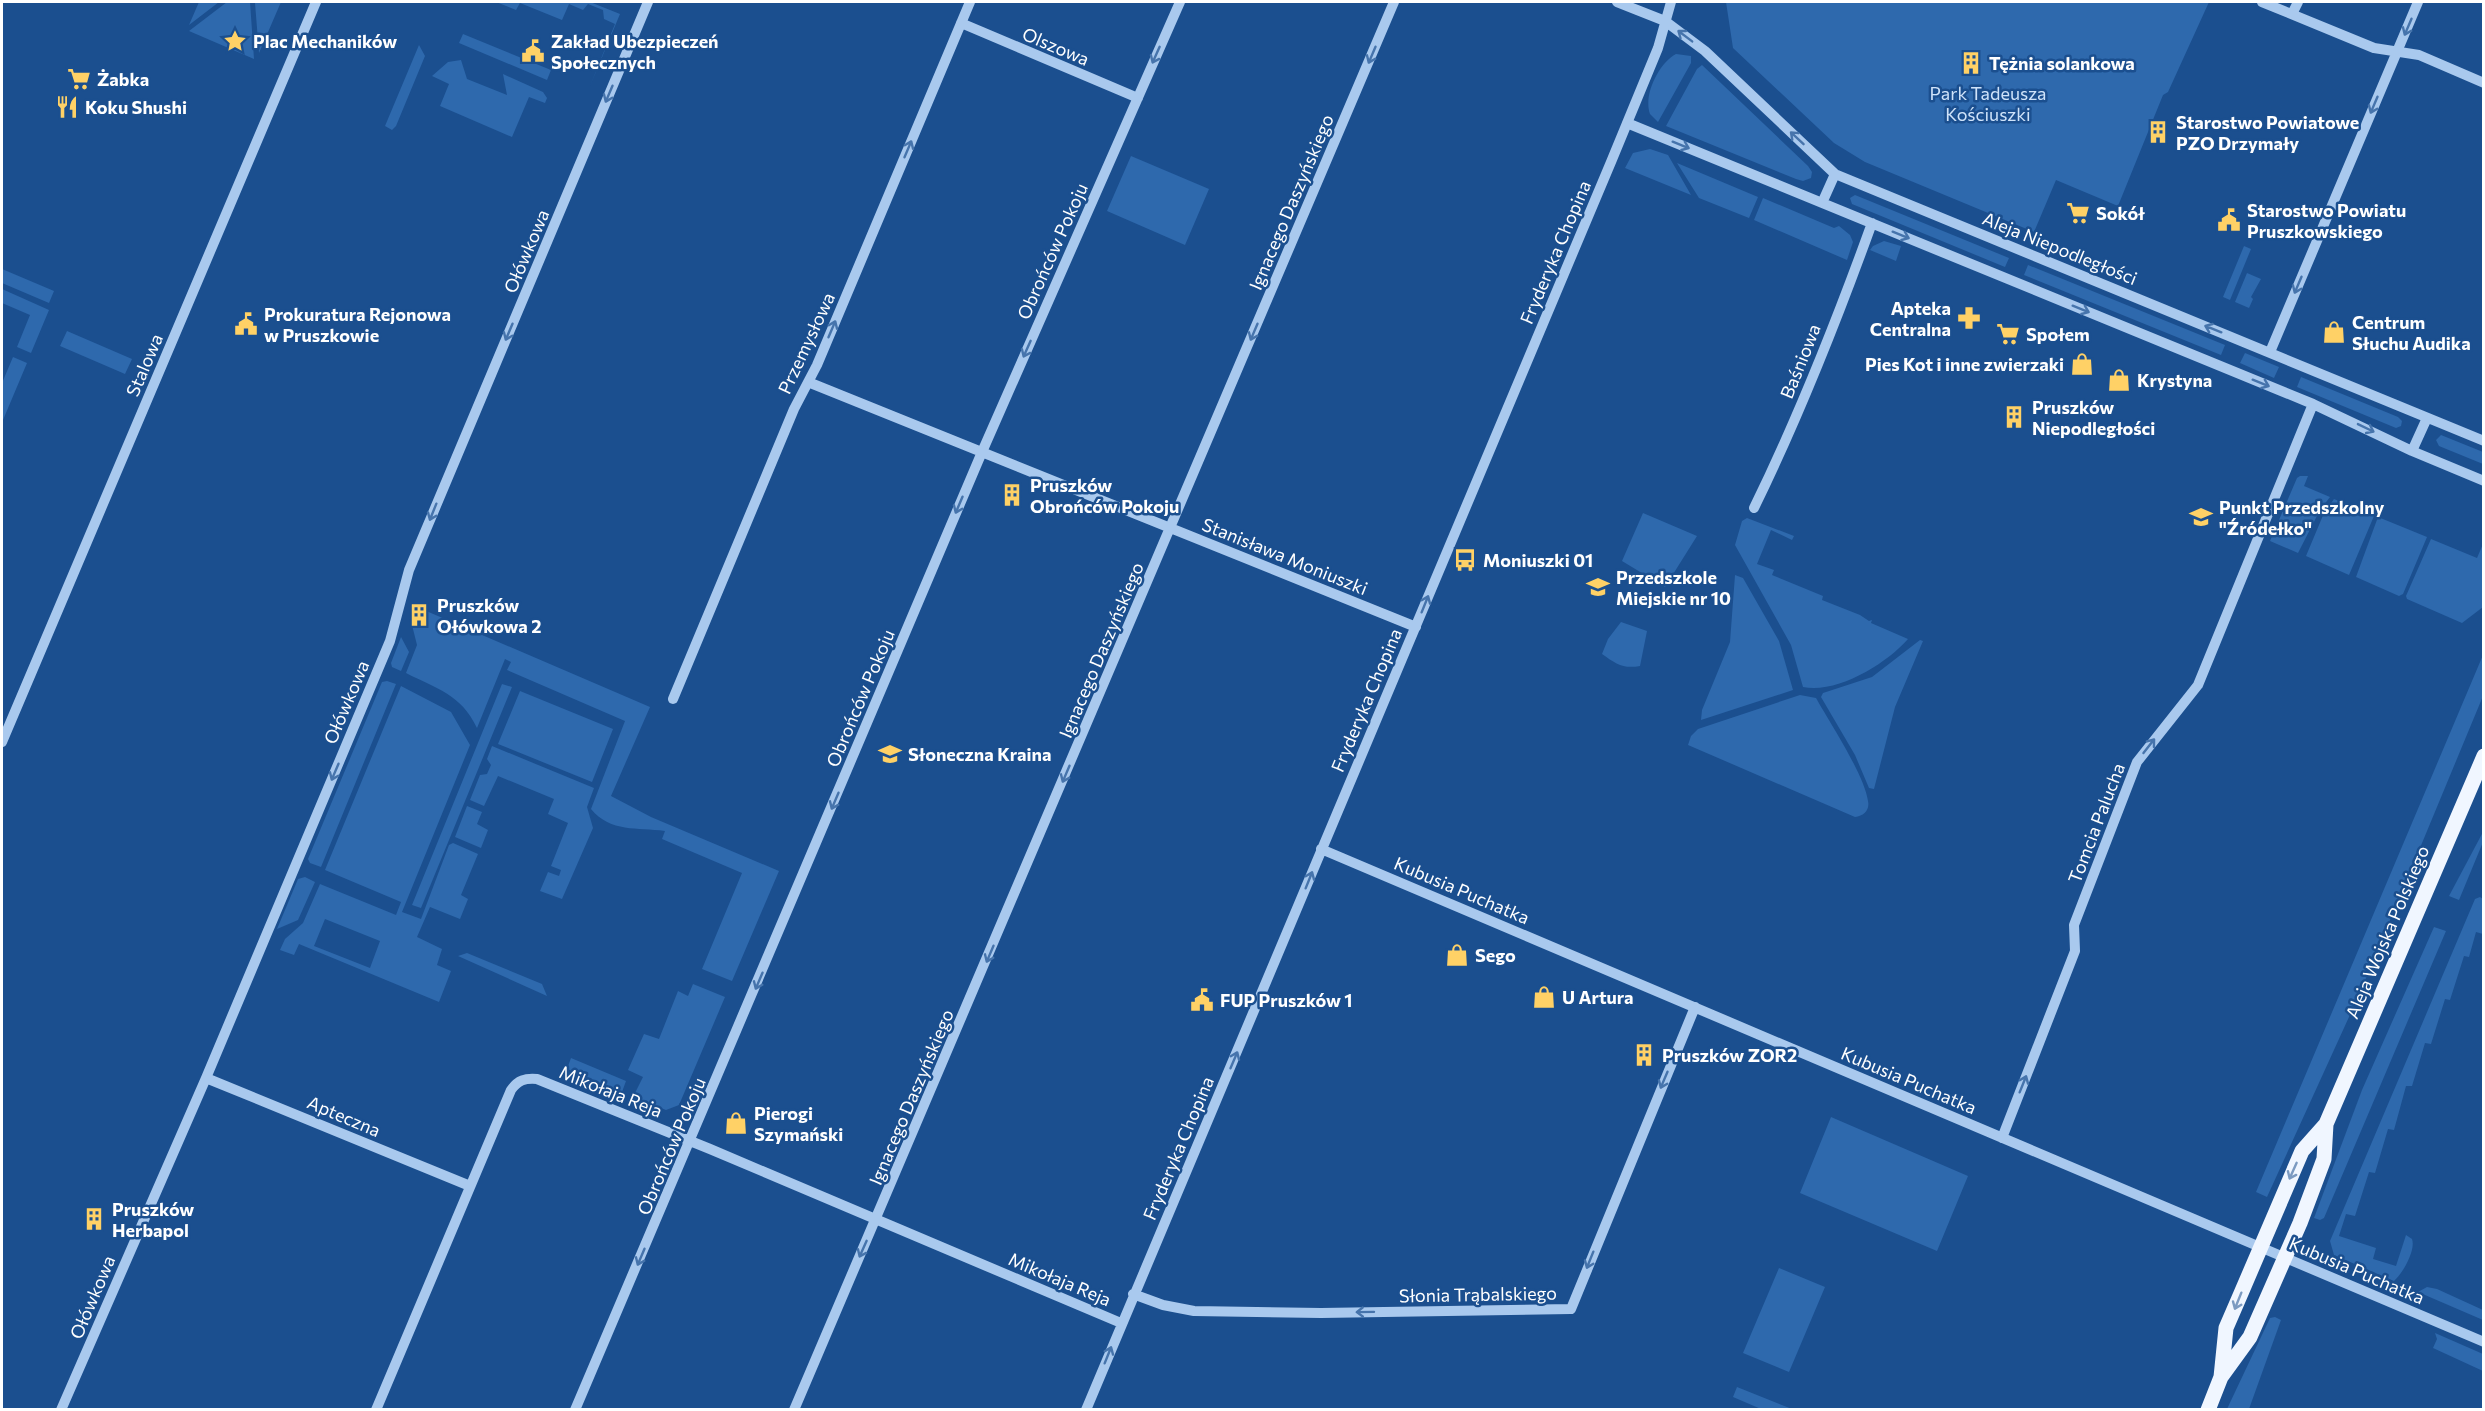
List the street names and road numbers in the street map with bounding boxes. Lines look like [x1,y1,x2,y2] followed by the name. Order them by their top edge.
[1019,22,1093,70] street label: Olszowa
[1244,111,1338,293] street label: Ignacego Daszyńskiego
[1515,177,1595,327] street label: Fryderyka Chopina
[1012,179,1092,323] street label: Obrońców Pokoju
[499,206,553,296] street label: Ołówkowa
[1979,207,2141,289] street label: Aleja Niepodległości
[773,289,839,397] street label: Przemysłowa
[1775,321,1825,401] street label: Baśniowa
[121,330,167,400] street label: Stalowa
[1199,513,1371,599] street label: Stanisława Moniuszki
[1054,559,1148,741] street label: Ignacego Daszyńskiego
[1326,625,1406,775] street label: Fryderyka Chopina
[821,626,899,770] street label: Obrońców Pokoju
[319,657,373,747] street label: Ołówkowa
[2063,760,2129,886] street label: Tomcia Palucha
[2341,842,2433,1022] street label: Aleja Wojska Polskiego
[1391,852,1533,928] street label: Kubusia Puchatka
[864,1006,958,1188] street label: Ignacego Daszyńskiego
[1838,1042,1980,1118] street label: Kubusia Puchatka
[556,1060,666,1122] street label: Mikołaja Reja
[1138,1073,1218,1223] street label: Fryderyka Chopina
[632,1074,710,1218] street label: Obrońców Pokoju
[304,1091,384,1141] street label: Apteczna
[2286,1232,2428,1308] street label: Kubusia Puchatka
[1005,1248,1115,1310] street label: Mikołaja Reja
[65,1252,119,1342] street label: Ołówkowa
[1399,1282,1557,1306] street label: Słonia Trąbalskiego

